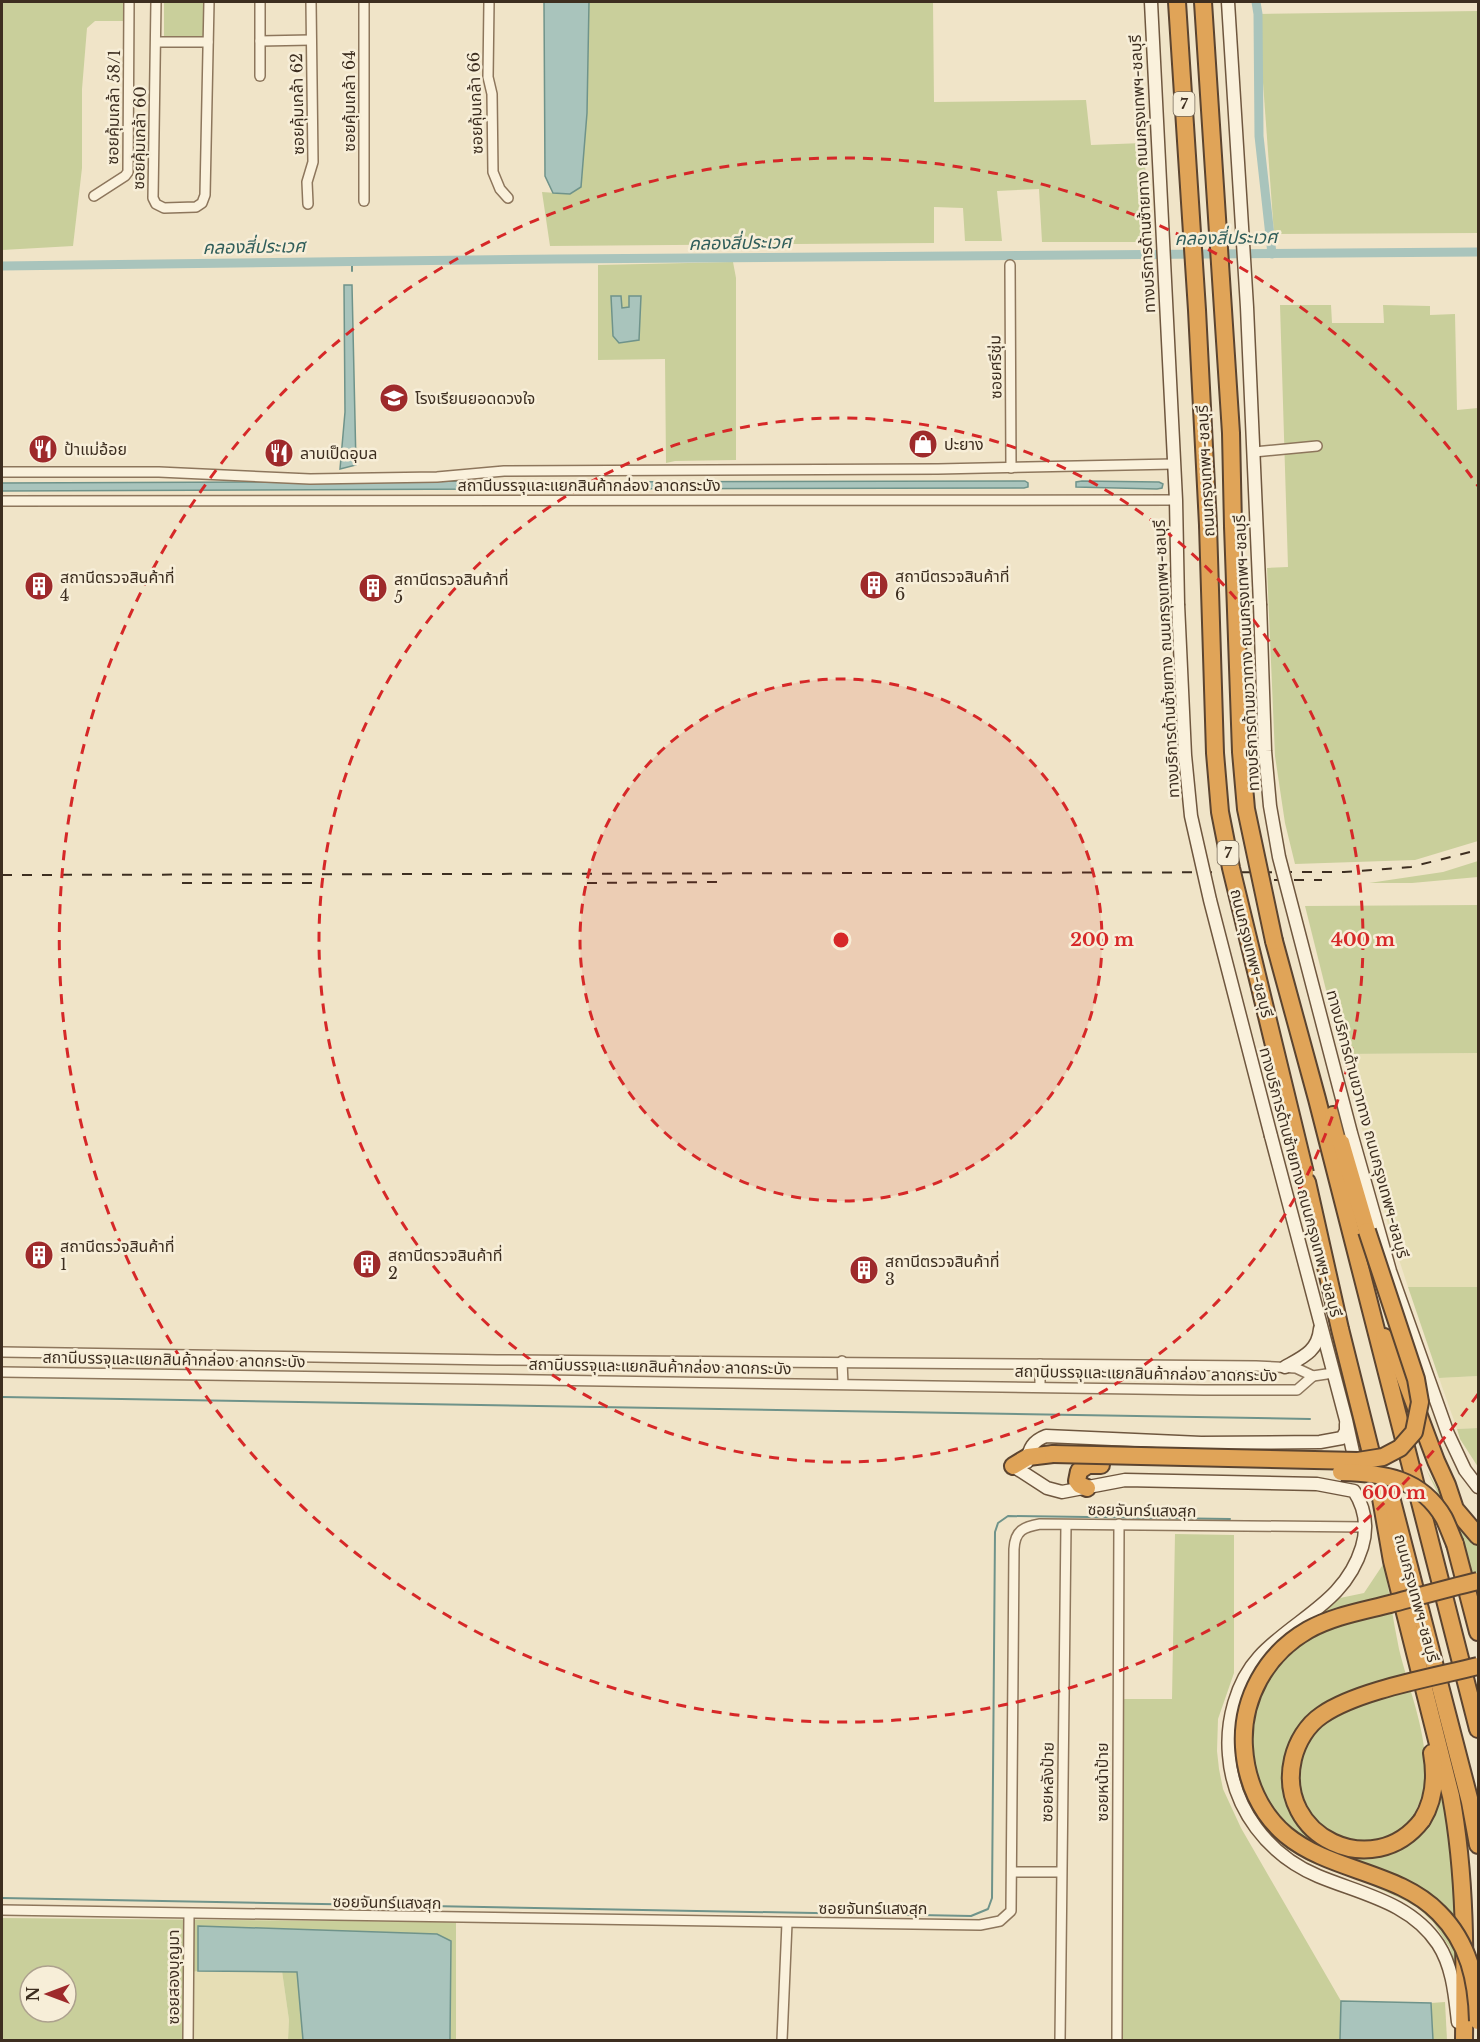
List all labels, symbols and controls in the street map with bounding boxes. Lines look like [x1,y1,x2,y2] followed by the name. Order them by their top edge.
[1125,34,1159,314] street label: ทางบริการด้านซ้ายทาง ถนนกรุงเทพฯ-ชลบุรี
[102,49,124,165] street label: ซอยคุ้มเกล้า 58/1
[339,50,359,152] street label: ซอยคุ้มเกล้า 64
[463,52,487,154] street label: ซอยคุ้มเกล้า 66
[286,53,308,155] street label: ซอยคุ้มเกล้า 62
[128,86,150,190] street label: ซอยคุ้มเกล้า 60
[1174,92,1194,116] road number: 7
[1174,224,1279,250] water label: คลองสี่ประเวศ
[688,229,793,255] water label: คลองสี่ประเวศ
[202,233,307,259] water label: คลองสี่ประเวศ
[984,335,1006,399] street label: ซอยศรีชุ่ม
[378,382,410,414] school or university icon: โรงเรียนยอดดวงใจ
[415,388,535,408] place label: โรงเรียนยอดดวงใจ
[1192,404,1218,537] street label: ถนนกรุงเทพฯ-ชลบุรี
[907,428,939,460] shop icon: ปะยาง
[27,433,59,465] restaurant icon: ป้าแม่อ้อย
[944,434,984,454] place label: ปะยาง
[263,437,295,469] restaurant icon: ลาบเป็ดอุบล
[64,439,127,459] place label: ป้าแม่อ้อย
[300,443,377,463] place label: ลาบเป็ดอุบล
[457,475,721,495] street label: สถานีบรรจุและแยกสินค้ากล่อง ลาดกระบัง
[1229,514,1263,792] street label: ทางบริการด้านขวาทาง ถนนกรุงเทพฯ-ชลบุรี
[1149,519,1183,799] street label: ทางบริการด้านซ้ายทาง ถนนกรุงเทพฯ-ชลบุรี
[895,565,1009,604] place label: สถานีตรวจสินค้าที่ 6
[60,566,174,605] place label: สถานีตรวจสินค้าที่ 4
[394,568,508,607] place label: สถานีตรวจสินค้าที่ 5
[858,569,890,601] building icon: สถานีตรวจสินค้าที่ 6
[23,570,55,602] building icon: สถานีตรวจสินค้าที่ 4
[357,572,389,604] building icon: สถานีตรวจสินค้าที่ 5
[1218,841,1238,865] road number: 7
[1226,887,1278,1020] street label: ถนนกรุงเทพฯ-ชลบุรี
[1070,929,1134,951] text: 200 m
[1331,929,1395,951] text: 400 m
[831,930,851,950] centre of rings
[1323,988,1414,1260] street label: ทางบริการด้านขวาทาง ถนนกรุงเทพฯ-ชลบุรี
[1255,1045,1347,1319] street label: ทางบริการด้านซ้ายทาง ถนนกรุงเทพฯ-ชลบุรี
[60,1235,174,1274] place label: สถานีตรวจสินค้าที่ 1
[23,1239,55,1271] building icon: สถานีตรวจสินค้าที่ 1
[388,1244,502,1283] place label: สถานีตรวจสินค้าที่ 2
[351,1248,383,1280] building icon: สถานีตรวจสินค้าที่ 2
[885,1250,999,1289] place label: สถานีตรวจสินค้าที่ 3
[848,1254,880,1286] building icon: สถานีตรวจสินค้าที่ 3
[42,1347,306,1371] street label: สถานีบรรจุและแยกสินค้ากล่อง ลาดกระบัง
[528,1354,792,1378] street label: สถานีบรรจุและแยกสินค้ากล่อง ลาดกระบัง
[1014,1361,1278,1385] street label: สถานีบรรจุและแยกสินค้ากล่อง ลาดกระบัง
[1362,1482,1426,1504] text: 600 m
[1087,1499,1197,1521] street label: ซอยจันทร์แสงสุก
[1390,1532,1444,1665] street label: ถนนกรุงเทพฯ-ชลบุรี
[1036,1742,1058,1822] street label: ซอยหลังป้าย
[1092,1743,1112,1821] street label: ซอยหน้าป้าย
[332,1891,442,1913] street label: ซอยจันทร์แสงสุก
[819,1898,927,1918] street label: ซอยจันทร์แสงสุก
[163,1929,183,2025] street label: ซอยสองบุญมา
[18,1964,78,2024] north arrow
[23,1986,43,2002] text: N

